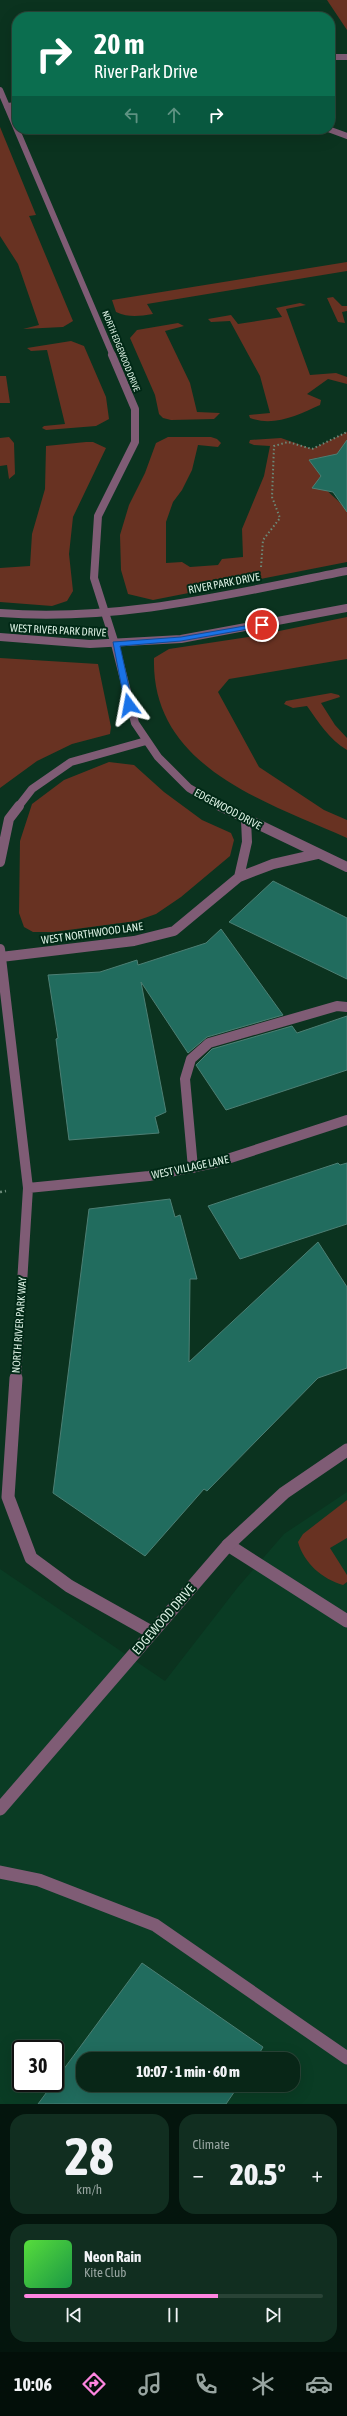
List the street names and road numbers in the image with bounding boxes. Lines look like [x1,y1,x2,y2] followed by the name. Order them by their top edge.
[100,309,142,393] street label: NORTH EDGEWOOD DRIVE
[187,570,261,596] street label: RIVER PARK DRIVE
[10,621,107,639] street label: WEST RIVER PARK DRIVE
[192,786,264,832] street label: EDGEWOOD DRIVE
[40,920,144,946] street label: WEST NORTHWOOD LANE
[150,1153,230,1181] street label: WEST VILLAGE LANE
[10,1276,28,1374] street label: NORTH RIVER PARK WAY
[129,1581,198,1657] street label: EDGEWOOD DRIVE

